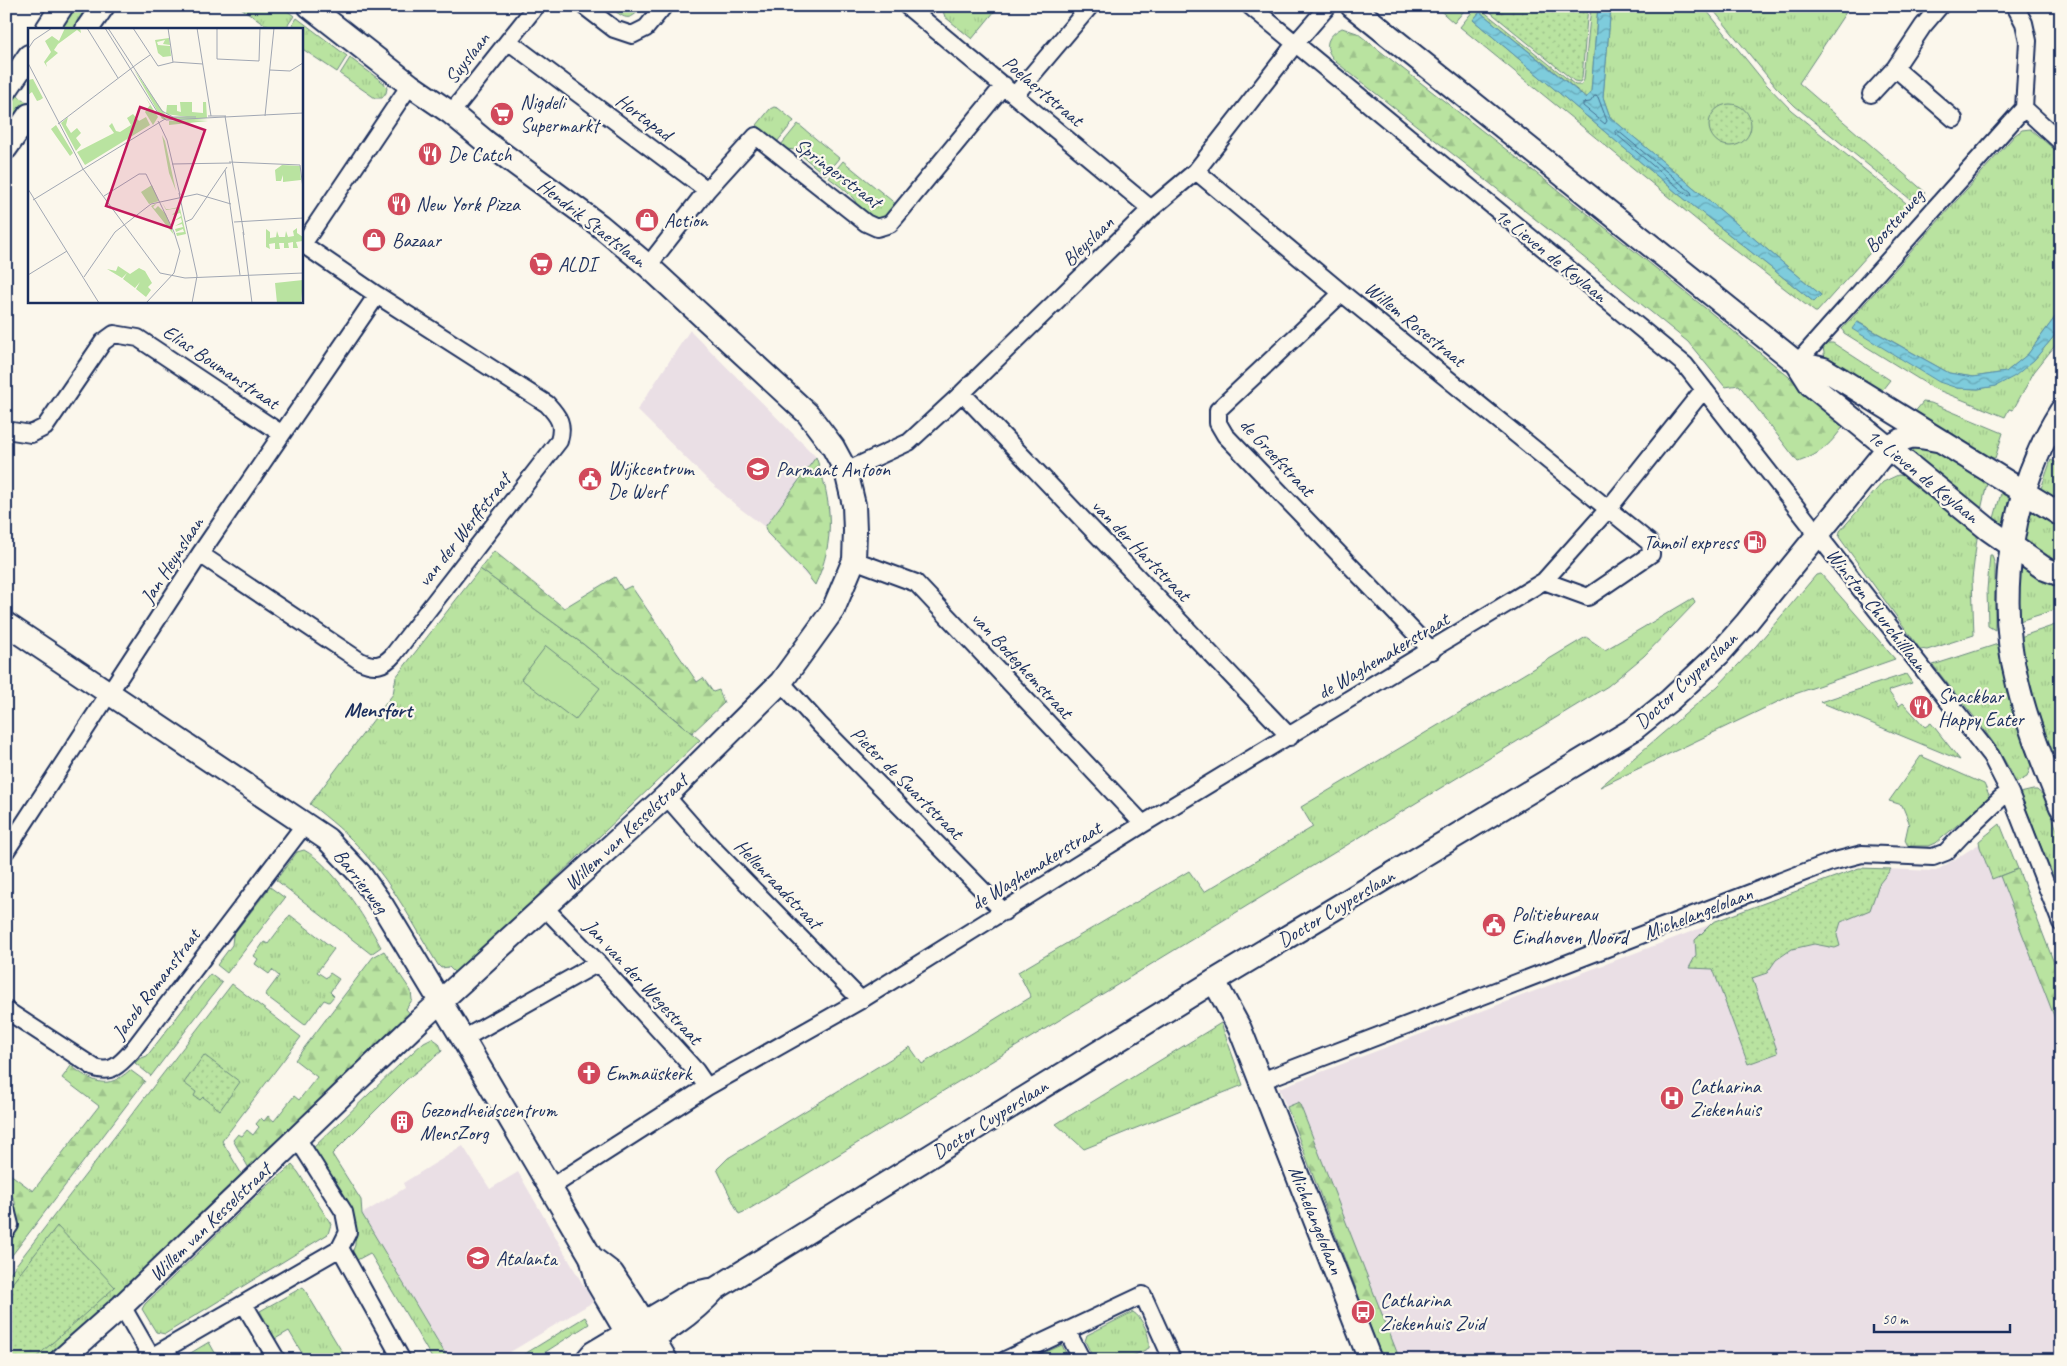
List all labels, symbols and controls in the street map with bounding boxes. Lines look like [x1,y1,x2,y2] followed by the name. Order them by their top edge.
[439,26,496,89] street label: Suyslaan
[28,28,302,302] inset map
[998,50,1090,133] street label: Poelaertstraat
[611,88,679,148] street label: Hortapad
[520,90,602,138] place label: Nigdeli Supermarkt
[489,101,515,127] supermarket icon: Nigdeli Supermarkt
[790,132,889,216] street label: Springerstraat
[417,141,443,167] restaurant icon: De Catch
[448,142,512,167] place label: De Catch
[533,173,652,274] street label: Hendrik Staetslaan
[1859,182,1930,258] street label: Boostenweg
[386,191,412,217] restaurant icon: New York Pizza
[416,192,521,217] place label: New York Pizza
[1490,202,1613,309] street label: 1e Lieven de Keylaan
[634,207,660,233] shop icon: Action
[664,208,709,233] place label: Action
[1057,210,1120,272] street label: Bleyslaan
[361,227,387,253] shop icon: Bazaar
[392,228,443,253] place label: Bazaar
[528,251,554,277] supermarket icon: ALDI
[558,252,600,277] place label: ALDI
[1360,276,1472,374] street label: Willem Rosestraat
[158,319,286,416] street label: Elias Boumanstraat
[1234,412,1322,503] street label: de Greefstraat
[1862,423,1985,530] street label: 1e Lieven de Keylaan
[608,456,695,504] place label: Wijkcentrum De Werf
[745,456,771,482] school or university icon: Parmant Antoon
[776,457,891,482] place label: Parmant Antoon
[412,465,518,592] street label: van der Werffstraat
[577,466,603,492] public building icon: Wijkcentrum De Werf
[1086,494,1198,608] street label: van der Hartstraat
[134,511,210,609] street label: Jan Heynslaan
[1742,529,1768,555] fuel station icon: Tamoil express
[1643,530,1740,555] place label: Tamoil express
[1821,543,1934,678] street label: Winston Churchilllaan
[966,606,1080,726] street label: van Bodeghemstraat
[1313,606,1456,705] street label: de Waghemakerstraat
[1629,625,1744,734] street label: Doctor Cuyperslaan
[1938,684,2026,732] place label: Snackbar Happy Eater
[1908,694,1934,720] restaurant icon: Snackbar Happy Eater
[344,697,415,723] district label: Mensfort
[845,721,970,846] street label: Pieter de Swartstraat
[559,766,696,896] street label: Willem van Kesselstraat
[966,815,1108,916] street label: de Waghemakerstraat
[729,834,830,937] street label: Hellenraadstraat
[328,844,395,920] street label: Barrierweg
[1273,863,1400,953] street label: Doctor Cuyperslaan
[1640,880,1757,945] street label: Michelangelolaan
[1512,902,1631,950] place label: Politiebureau Eindhoven Noord
[1481,912,1507,938] public building icon: Politiebureau Eindhoven Noord
[578,913,709,1052] street label: Jan van der Wegestraat
[106,922,207,1045] street label: Jacob Romanstraat
[576,1060,602,1086] church icon: Emmaüskerk
[606,1061,693,1086] place label: Emmaüskerk
[927,1073,1053,1165] street label: Doctor Cuyperslaan
[1690,1074,1763,1122] place label: Catharina Ziekenhuis
[1659,1085,1685,1111] hospital icon: Catharina Ziekenhuis
[420,1098,558,1146] place label: Gezondheidscentrum MensZorg
[389,1109,415,1135] building icon: Gezondheidscentrum MensZorg
[144,1155,279,1287] street label: Willem van Kesselstraat
[1283,1162,1349,1279] street label: Michelangelolaan
[465,1245,491,1271] school or university icon: Atalanta
[496,1246,558,1271] place label: Atalanta
[1380,1288,1488,1336] place label: Catharina Ziekenhuis Zuid
[1350,1299,1376,1325] bus stop icon: Catharina Ziekenhuis Zuid
[1874,1301,2011,1333] scale bar
[1882,1310,1909,1329] text: 50 m

